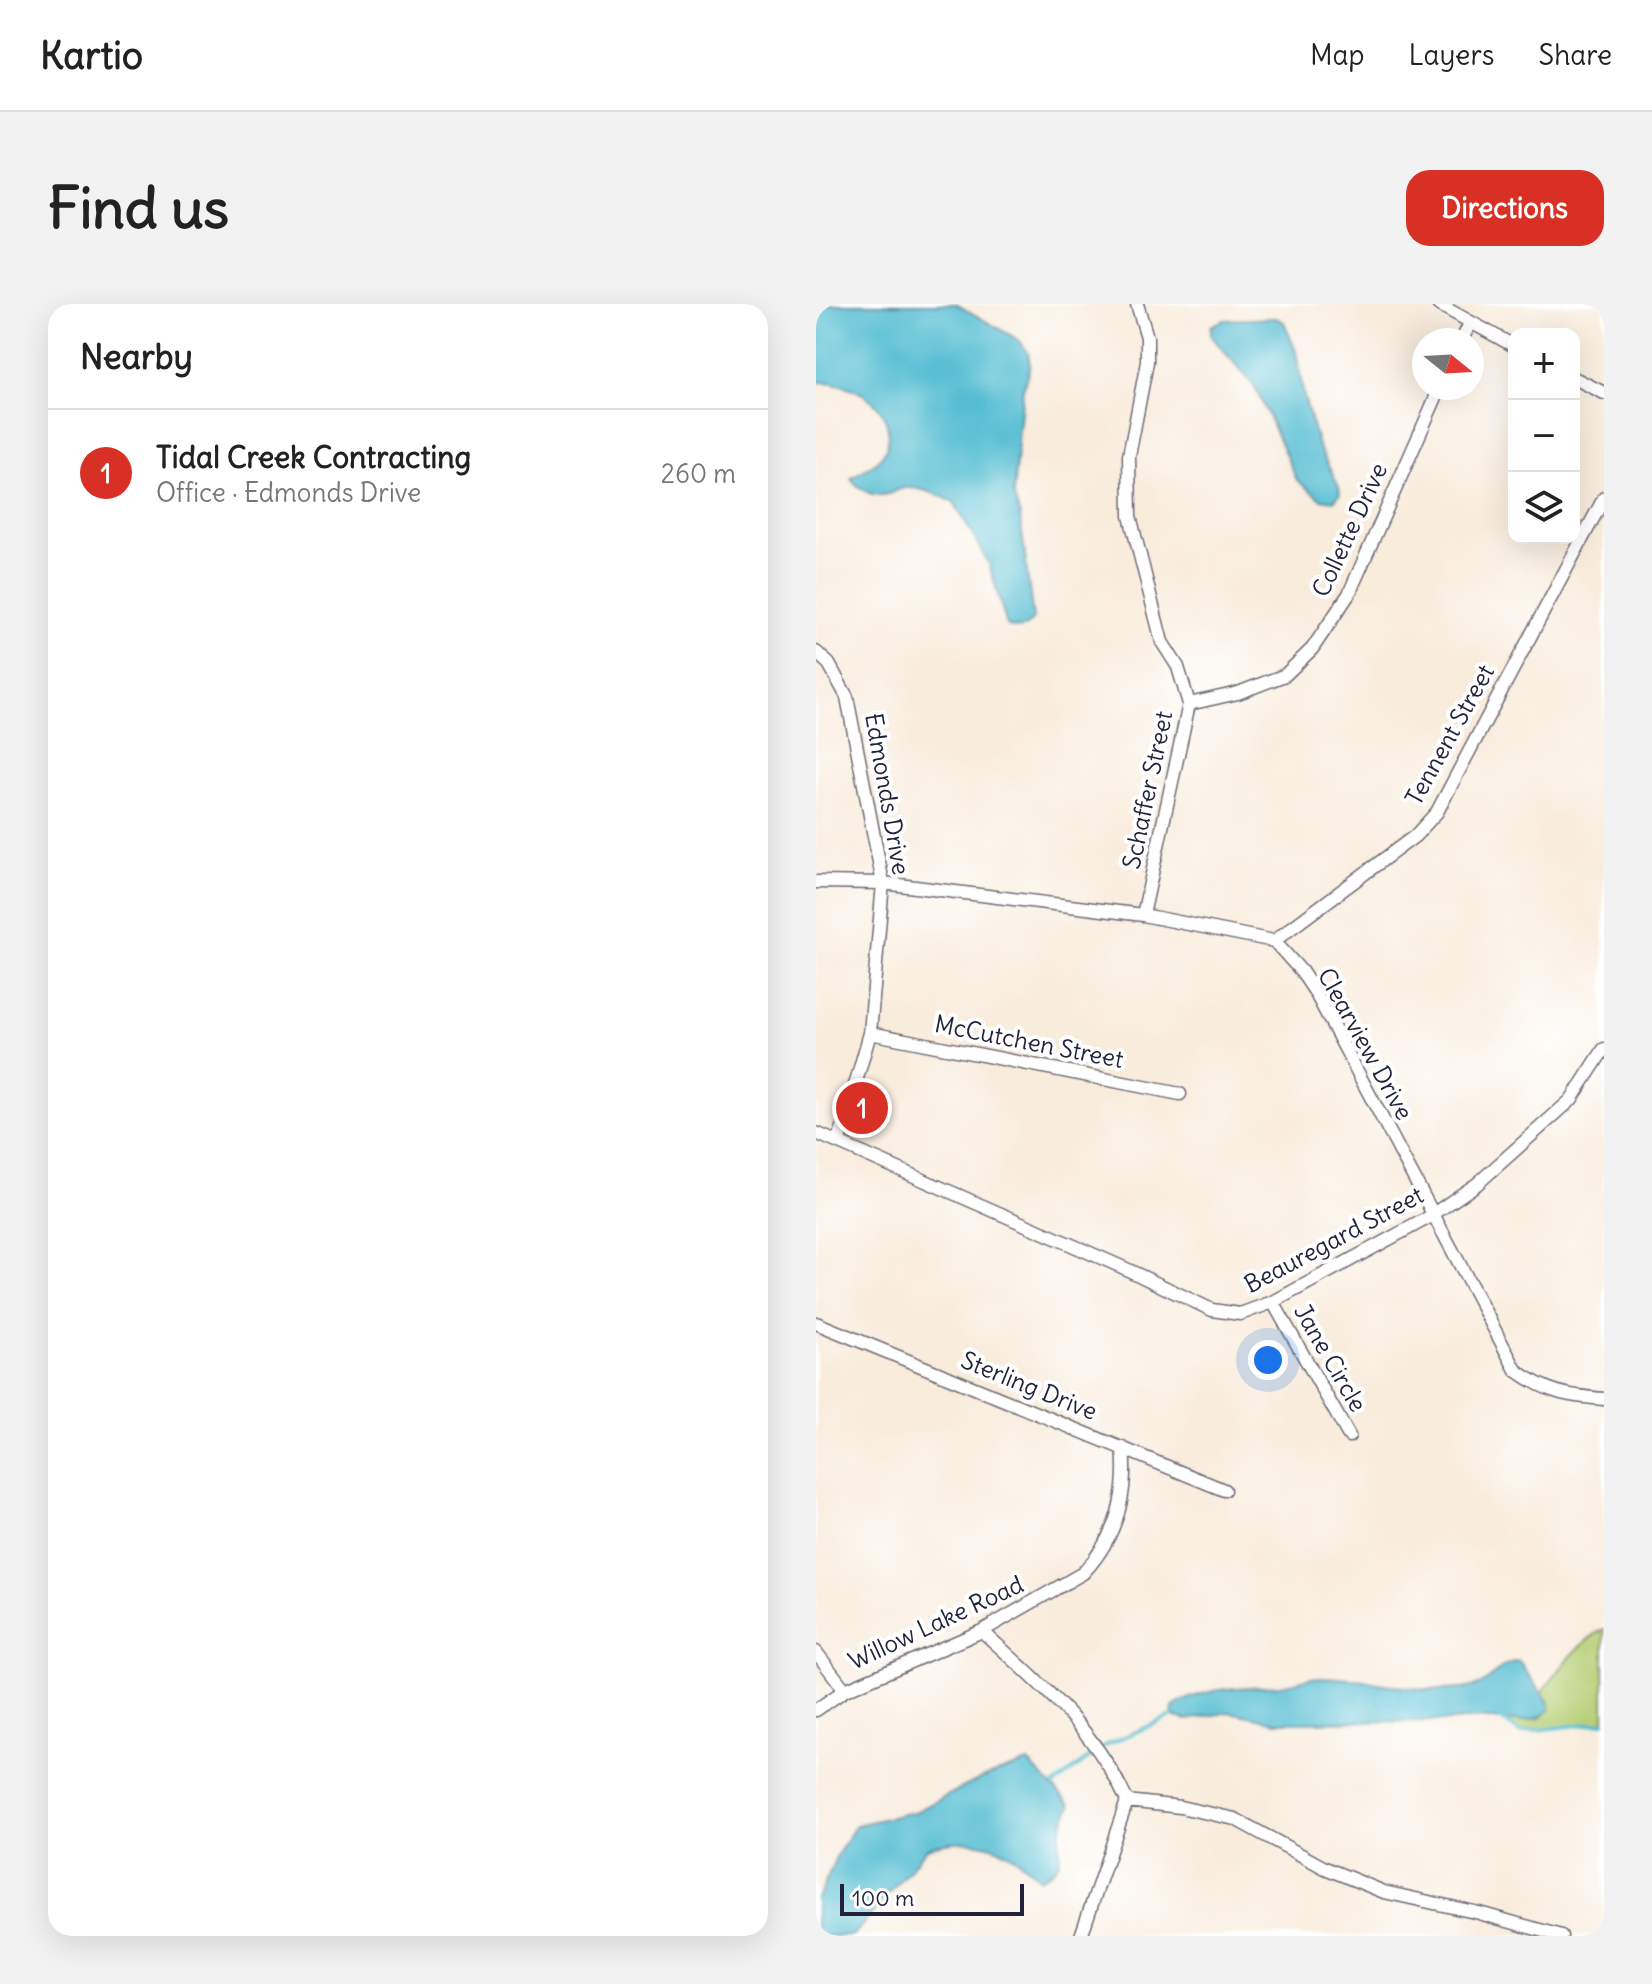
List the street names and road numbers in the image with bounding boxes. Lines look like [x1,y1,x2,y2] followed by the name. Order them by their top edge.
[1305,458,1393,601] street label: Collette Drive
[1398,659,1500,810] street label: Tennent Street
[1116,708,1178,872] street label: Schaffer Street
[859,711,917,877] street label: Edmonds Drive
[1312,962,1420,1125] street label: Clearview Drive
[932,1008,1126,1074] street label: McCutchen Street
[1239,1179,1428,1299] street label: Beauregard Street
[1288,1298,1374,1417] street label: Jane Circle
[957,1344,1102,1426] street label: Sterling Drive
[843,1568,1028,1676] street label: Willow Lake Road

